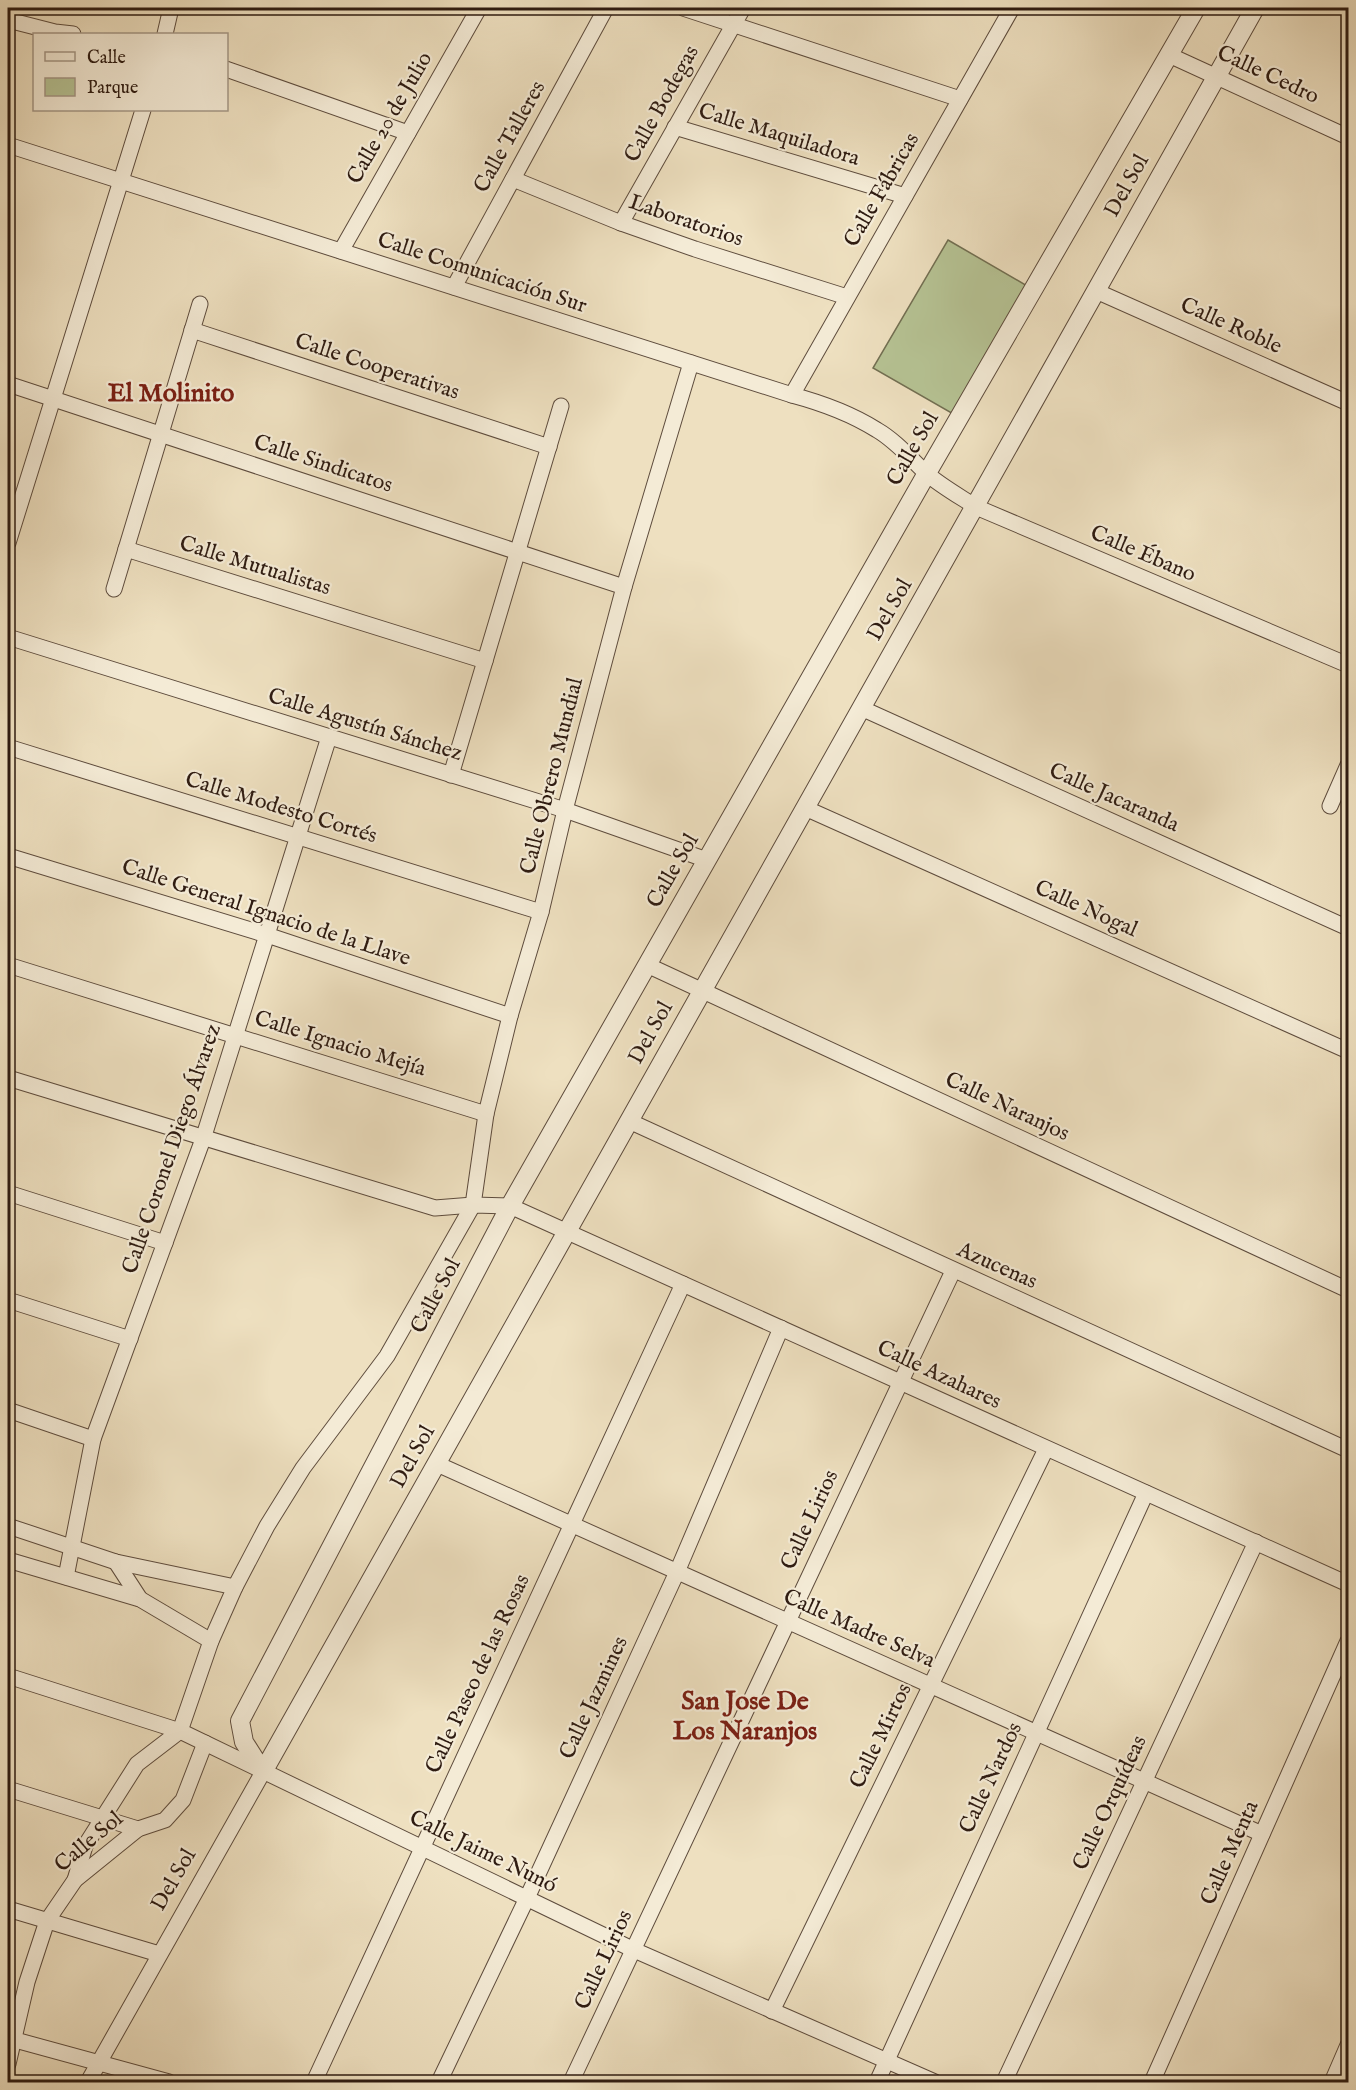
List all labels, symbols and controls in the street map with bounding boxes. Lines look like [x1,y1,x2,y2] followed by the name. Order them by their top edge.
[33,33,228,111] legend
[1212,39,1324,111] street label: Calle Cedro
[618,41,706,167] street label: Calle Bodegas
[87,47,126,70] text: Calle
[341,47,439,189] street label: Calle 20 de Julio
[468,76,552,198] street label: Calle Talleres
[87,77,138,100] text: Parque
[695,97,863,173] street label: Calle Maquiladora
[838,128,926,252] street label: Calle Fábricas
[1098,150,1156,222] street label: Del Sol
[625,188,747,254] street label: Laboratorios
[374,226,590,320] street label: Calle Comunicación Sur
[1176,291,1286,361] street label: Calle Roble
[291,327,463,407] street label: Calle Cooperativas
[108,377,234,410] district label: El Molinito
[881,407,945,491] street label: Calle Sol
[250,428,396,500] street label: Calle Sindicatos
[1086,519,1200,589] street label: Calle Ébano
[176,530,334,602] street label: Calle Mutualistas
[861,574,919,646] street label: Del Sol
[514,675,590,877] street label: Calle Obrero Mundial
[264,682,466,768] street label: Calle Agustín Sánchez
[1045,757,1184,839] street label: Calle Jacaranda
[182,766,380,850] street label: Calle Modesto Cortés
[641,829,705,913] street label: Calle Sol
[118,853,414,973] street label: Calle General Ignacio de la Llave
[1030,874,1142,944] street label: Calle Nogal
[622,997,680,1069] street label: Del Sol
[251,1005,430,1084] street label: Calle Ignacio Mejía
[116,1020,228,1278] street label: Calle Coronel Diego Álvarez
[940,1066,1074,1148] street label: Calle Naranjos
[952,1236,1042,1296] street label: Azucenas
[405,1254,467,1338] street label: Calle Sol
[872,1334,1006,1416] street label: Calle Azahares
[384,1421,442,1493] street label: Del Sol
[775,1466,845,1574] street label: Calle Lirios
[419,1570,537,1778] street label: Calle Paseo de las Rosas
[779,1583,940,1675] street label: Calle Madre Selva
[553,1632,635,1764] street label: Calle Jazmines
[843,1679,919,1793] street label: Calle Mirtos
[673,1685,817,1748] district label: San Jose De Los Naranjos
[953,1718,1029,1838] street label: Calle Nardos
[1067,1731,1153,1875] street label: Calle Orquídeas
[1195,1796,1266,1910] street label: Calle Menta
[404,1804,562,1900] street label: Calle Jaime Nunó
[49,1805,129,1879] street label: Calle Sol
[145,1844,203,1916] street label: Del Sol
[569,1906,639,2014] street label: Calle Lirios

